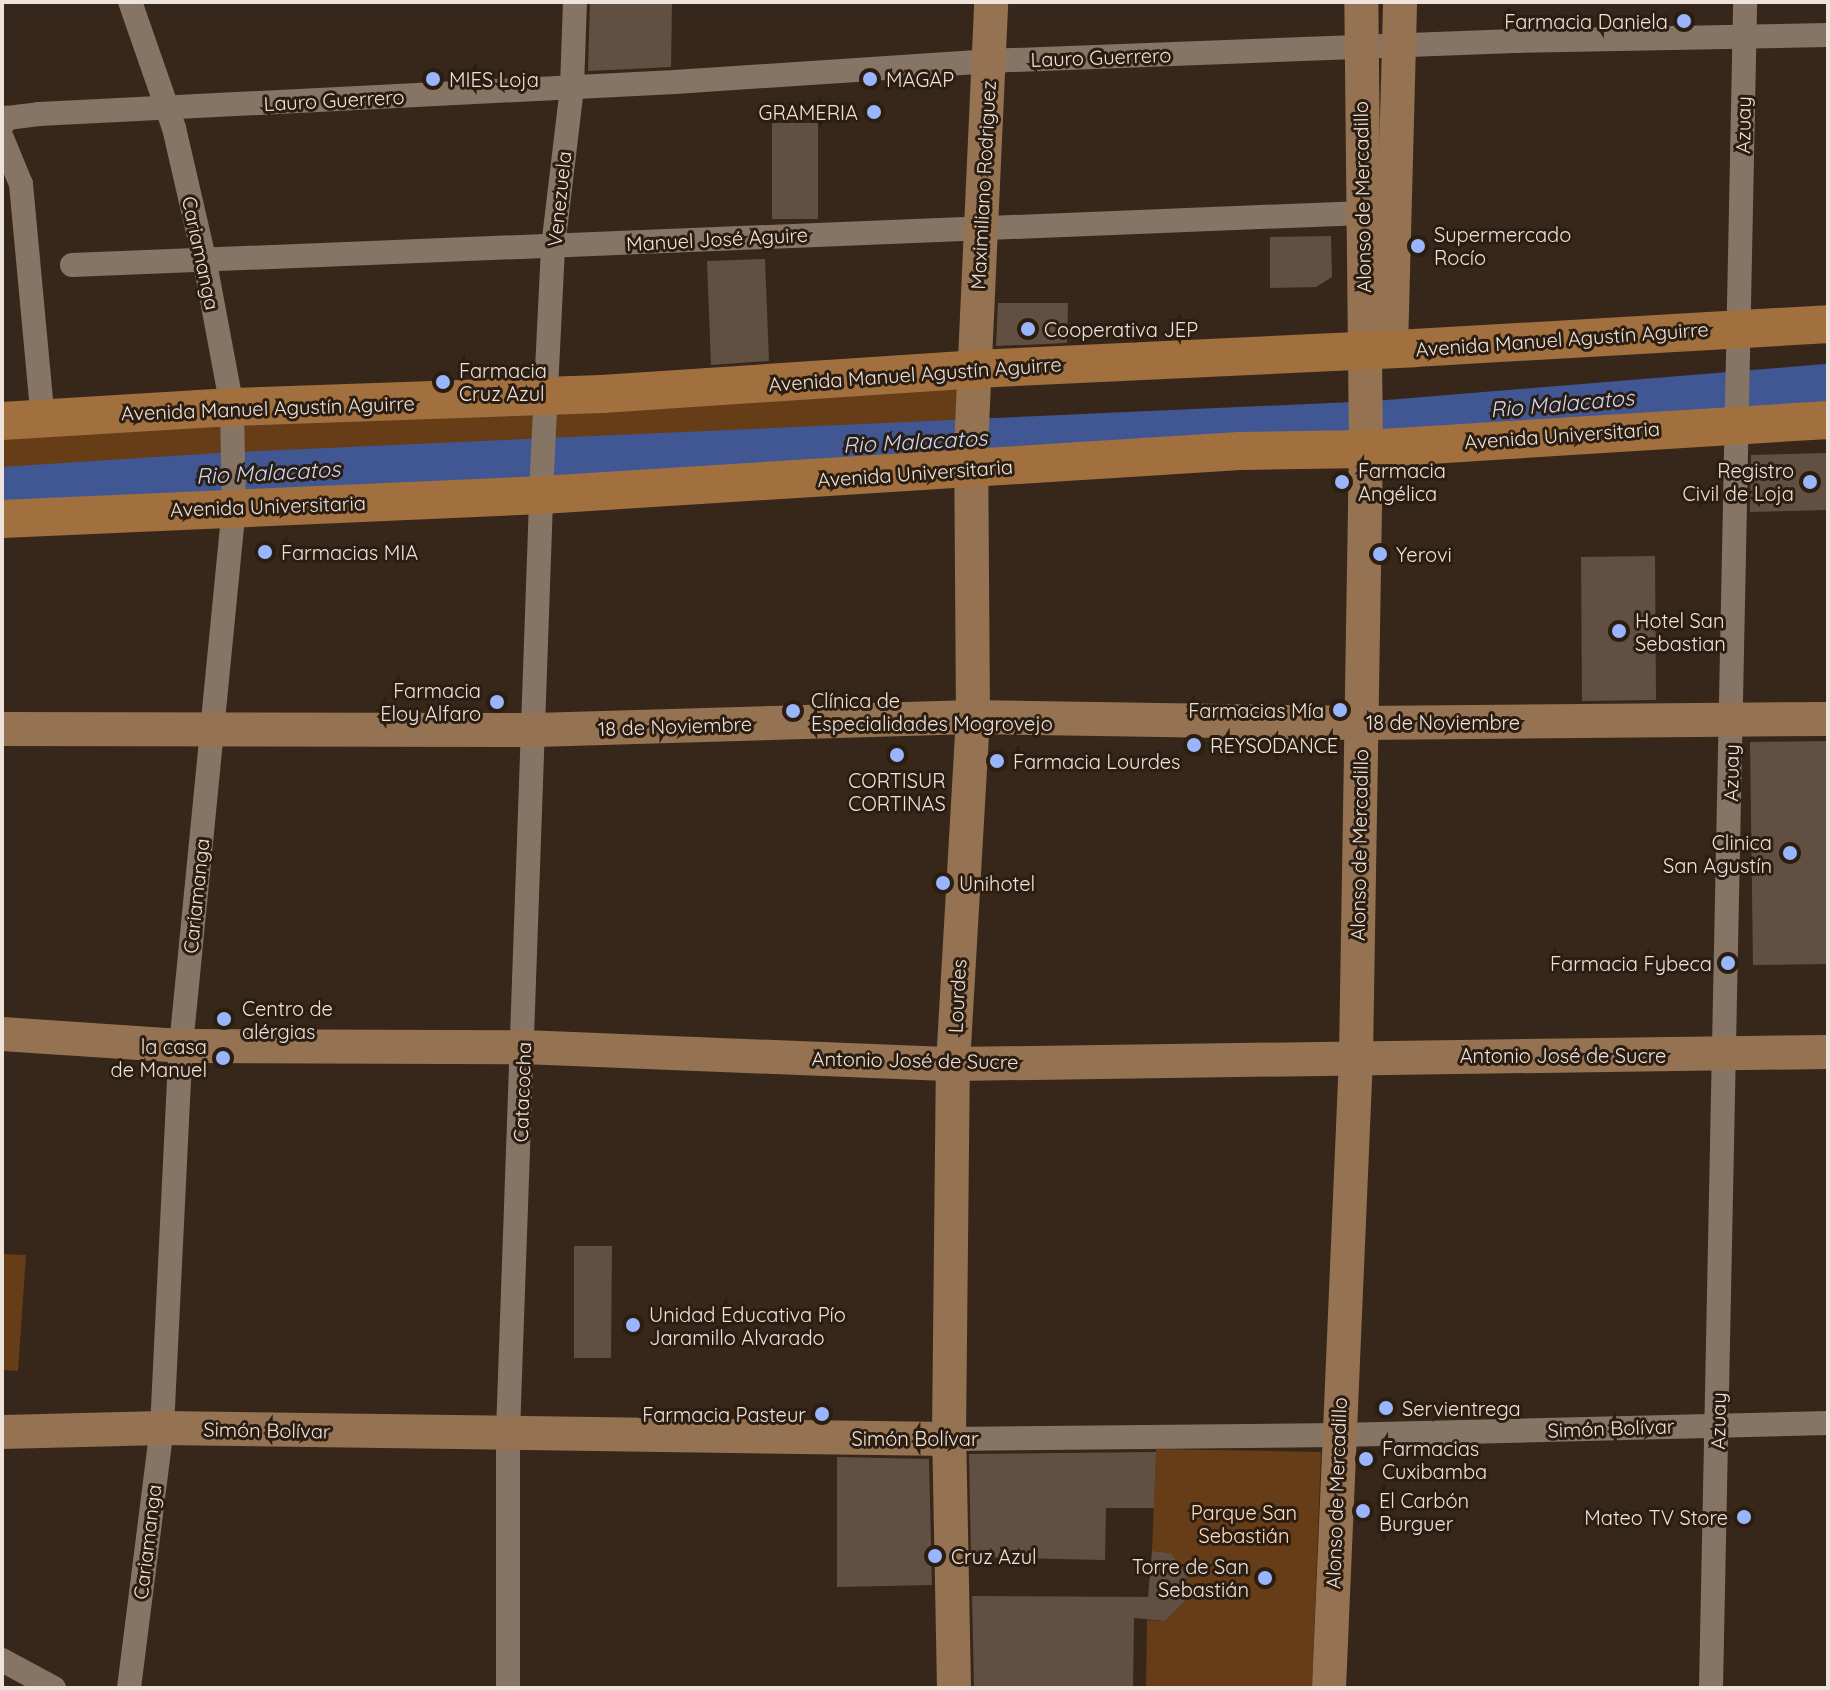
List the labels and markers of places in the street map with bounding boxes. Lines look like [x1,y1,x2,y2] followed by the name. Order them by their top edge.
[1504,9,1668,33] place label: Farmacia Daniela
[1675,12,1693,30] marker: Farmacia Daniela
[449,67,539,91] place label: MIES Loja
[886,67,954,91] place label: MAGAP
[424,70,442,88] marker: MIES Loja
[861,70,879,88] marker: MAGAP
[759,100,858,124] place label: GRAMERIA
[865,103,883,121] marker: GRAMERIA
[1434,222,1571,269] place label: Supermercado Rocío
[1409,237,1427,255] marker: Supermercado Rocío
[1044,317,1198,341] place label: Cooperativa JEP
[1019,320,1037,338] marker: Cooperativa JEP
[459,358,547,405] place label: Farmacia Cruz Azul
[434,373,452,391] marker: Farmacia Cruz Azul
[1358,458,1446,505] place label: Farmacia Angélica
[1683,458,1794,505] place label: Registro Civil de Loja
[1333,473,1351,491] marker: Farmacia Angélica
[1801,473,1819,491] marker: Registro Civil de Loja
[281,540,418,564] place label: Farmacias MIA
[1396,542,1452,566] place label: Yerovi
[256,543,274,561] marker: Farmacias MIA
[1371,545,1389,563] marker: Yerovi
[1635,608,1726,655] place label: Hotel San Sebastian
[1610,622,1628,640] marker: Hotel San Sebastian
[380,678,481,725] place label: Farmacia Eloy Alfaro
[811,688,1053,735] place label: Clínica de Especialidades Mogrovejo
[488,693,506,711] marker: Farmacia Eloy Alfaro
[1188,698,1324,722] place label: Farmacias Mía
[782,700,804,722] marker: Clínica de Especialidades Mogrovejo
[1331,701,1349,719] marker: Farmacias Mía
[1210,733,1338,757] place label: REYSODANCE
[1185,736,1203,754] marker: REYSODANCE
[888,746,906,764] marker: CORTISUR CORTINAS
[1013,749,1180,773] place label: Farmacia Lourdes
[988,752,1006,770] marker: Farmacia Lourdes
[848,768,946,815] place label: CORTISUR CORTINAS
[1663,830,1772,877] place label: Clinica San Agustín
[1779,842,1801,864] marker: Clinica San Agustín
[959,871,1035,895] place label: Unihotel
[934,874,952,892] marker: Unihotel
[1550,951,1712,975] place label: Farmacia Fybeca
[1719,954,1737,972] marker: Farmacia Fybeca
[242,996,333,1043] place label: Centro de alérgias
[213,1008,235,1030] marker: Centro de alérgias
[111,1034,207,1081] place label: la casa de Manuel
[214,1049,232,1067] marker: la casa de Manuel
[649,1302,846,1349] place label: Unidad Educativa Pío Jaramillo Alvarado
[624,1316,642,1334] marker: Unidad Educativa Pío Jaramillo Alvarado
[1402,1396,1521,1420] place label: Servientrega
[1377,1399,1395,1417] marker: Servientrega
[642,1402,806,1426] place label: Farmacia Pasteur
[813,1405,831,1423] marker: Farmacia Pasteur
[1382,1436,1487,1483] place label: Farmacias Cuxibamba
[1357,1450,1375,1468] marker: Farmacias Cuxibamba
[1379,1488,1469,1535] place label: El Carbón Burguer
[1354,1502,1372,1520] marker: El Carbón Burguer
[1584,1505,1728,1529] place label: Mateo TV Store
[1735,1508,1753,1526] marker: Mateo TV Store
[951,1544,1037,1568] place label: Cruz Azul
[926,1547,944,1565] marker: Cruz Azul
[1132,1554,1249,1601] place label: Torre de San Sebastián
[1256,1569,1274,1587] marker: Torre de San Sebastián

